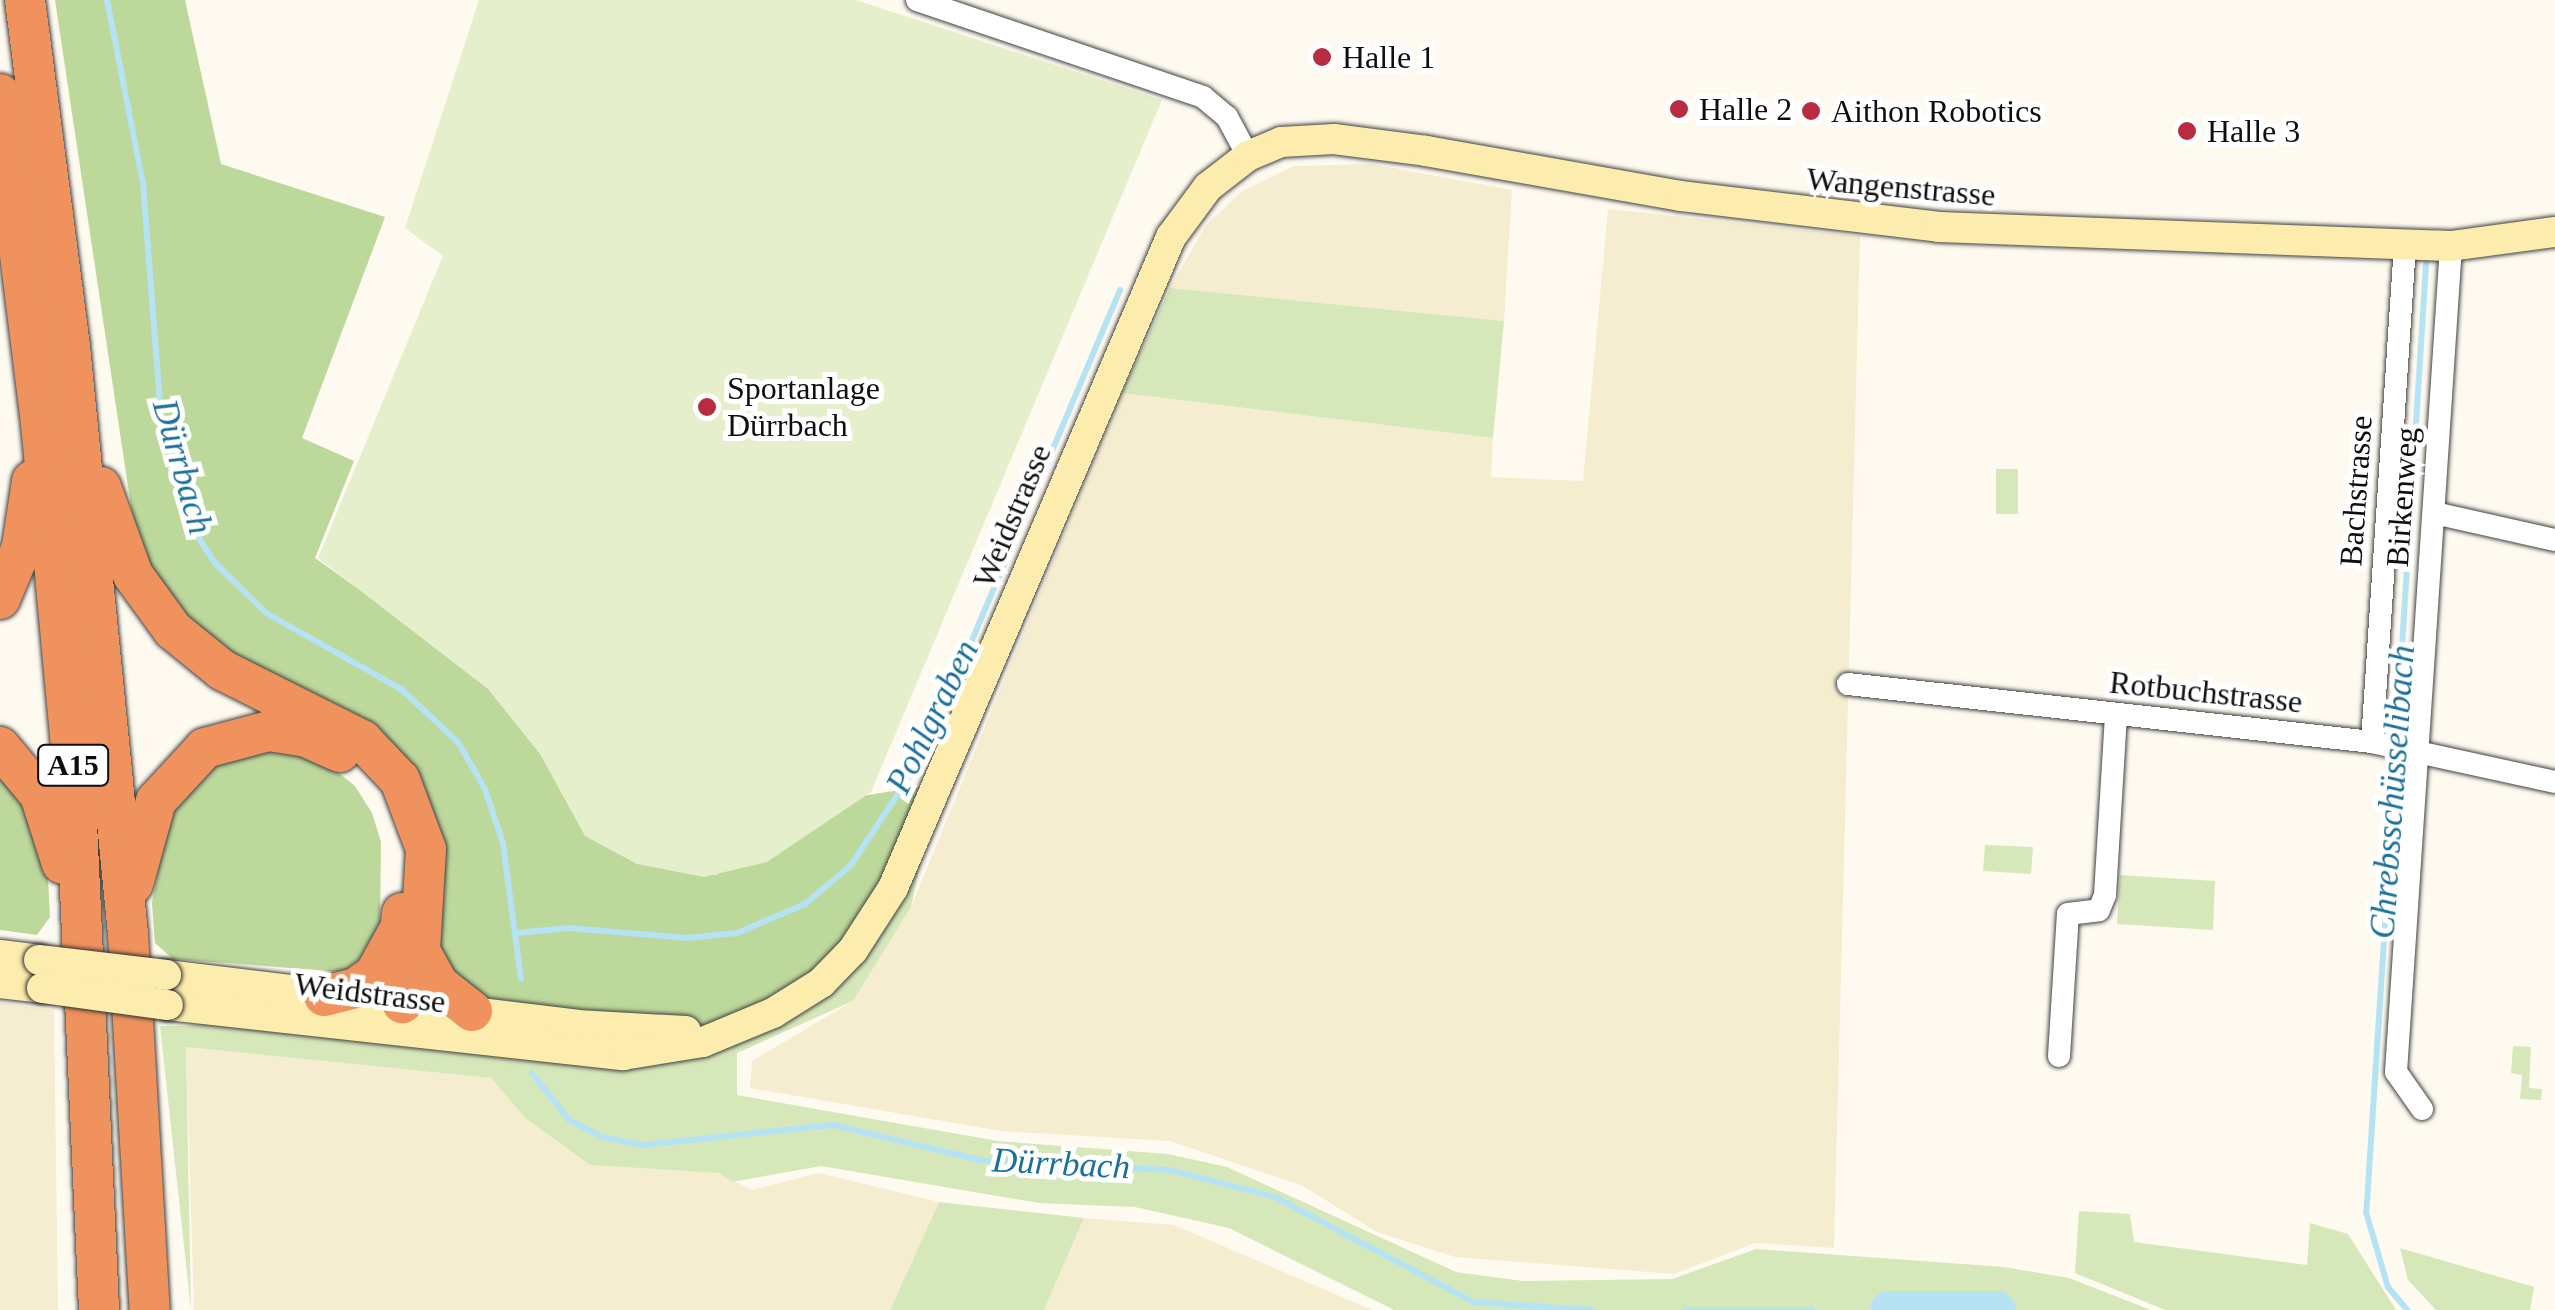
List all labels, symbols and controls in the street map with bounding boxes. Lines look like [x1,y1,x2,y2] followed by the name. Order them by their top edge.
[1342,38,1435,76] place label: Halle 1
[1311,46,1333,68] marker: Halle 1
[1699,90,1792,128] place label: Halle 2
[1831,92,2042,130] place label: Aithon Robotics
[1668,98,1690,120] marker: Halle 2
[1800,100,1822,122] marker: Aithon Robotics
[2207,112,2300,150] place label: Halle 3
[2176,120,2198,142] marker: Halle 3
[1805,160,1997,214] street label: Wangenstrasse
[727,370,880,445] place label: Sportanlage Dürrbach
[143,395,221,539] water label: Dürrbach
[696,396,718,418] marker: Sportanlage Dürrbach
[2332,414,2380,568] street label: Bachstrasse
[2378,426,2426,568] street label: Birkenweg
[965,439,1059,593] street label: Weidstrasse
[878,634,988,800] water label: Pohlgraben
[2362,644,2424,940] water label: Chrebsschüsselibach
[2108,663,2304,721] street label: Rotbuchstrasse
[36,740,110,790] road number: A15
[292,965,448,1021] street label: Weidstrasse
[991,1139,1131,1189] water label: Dürrbach

